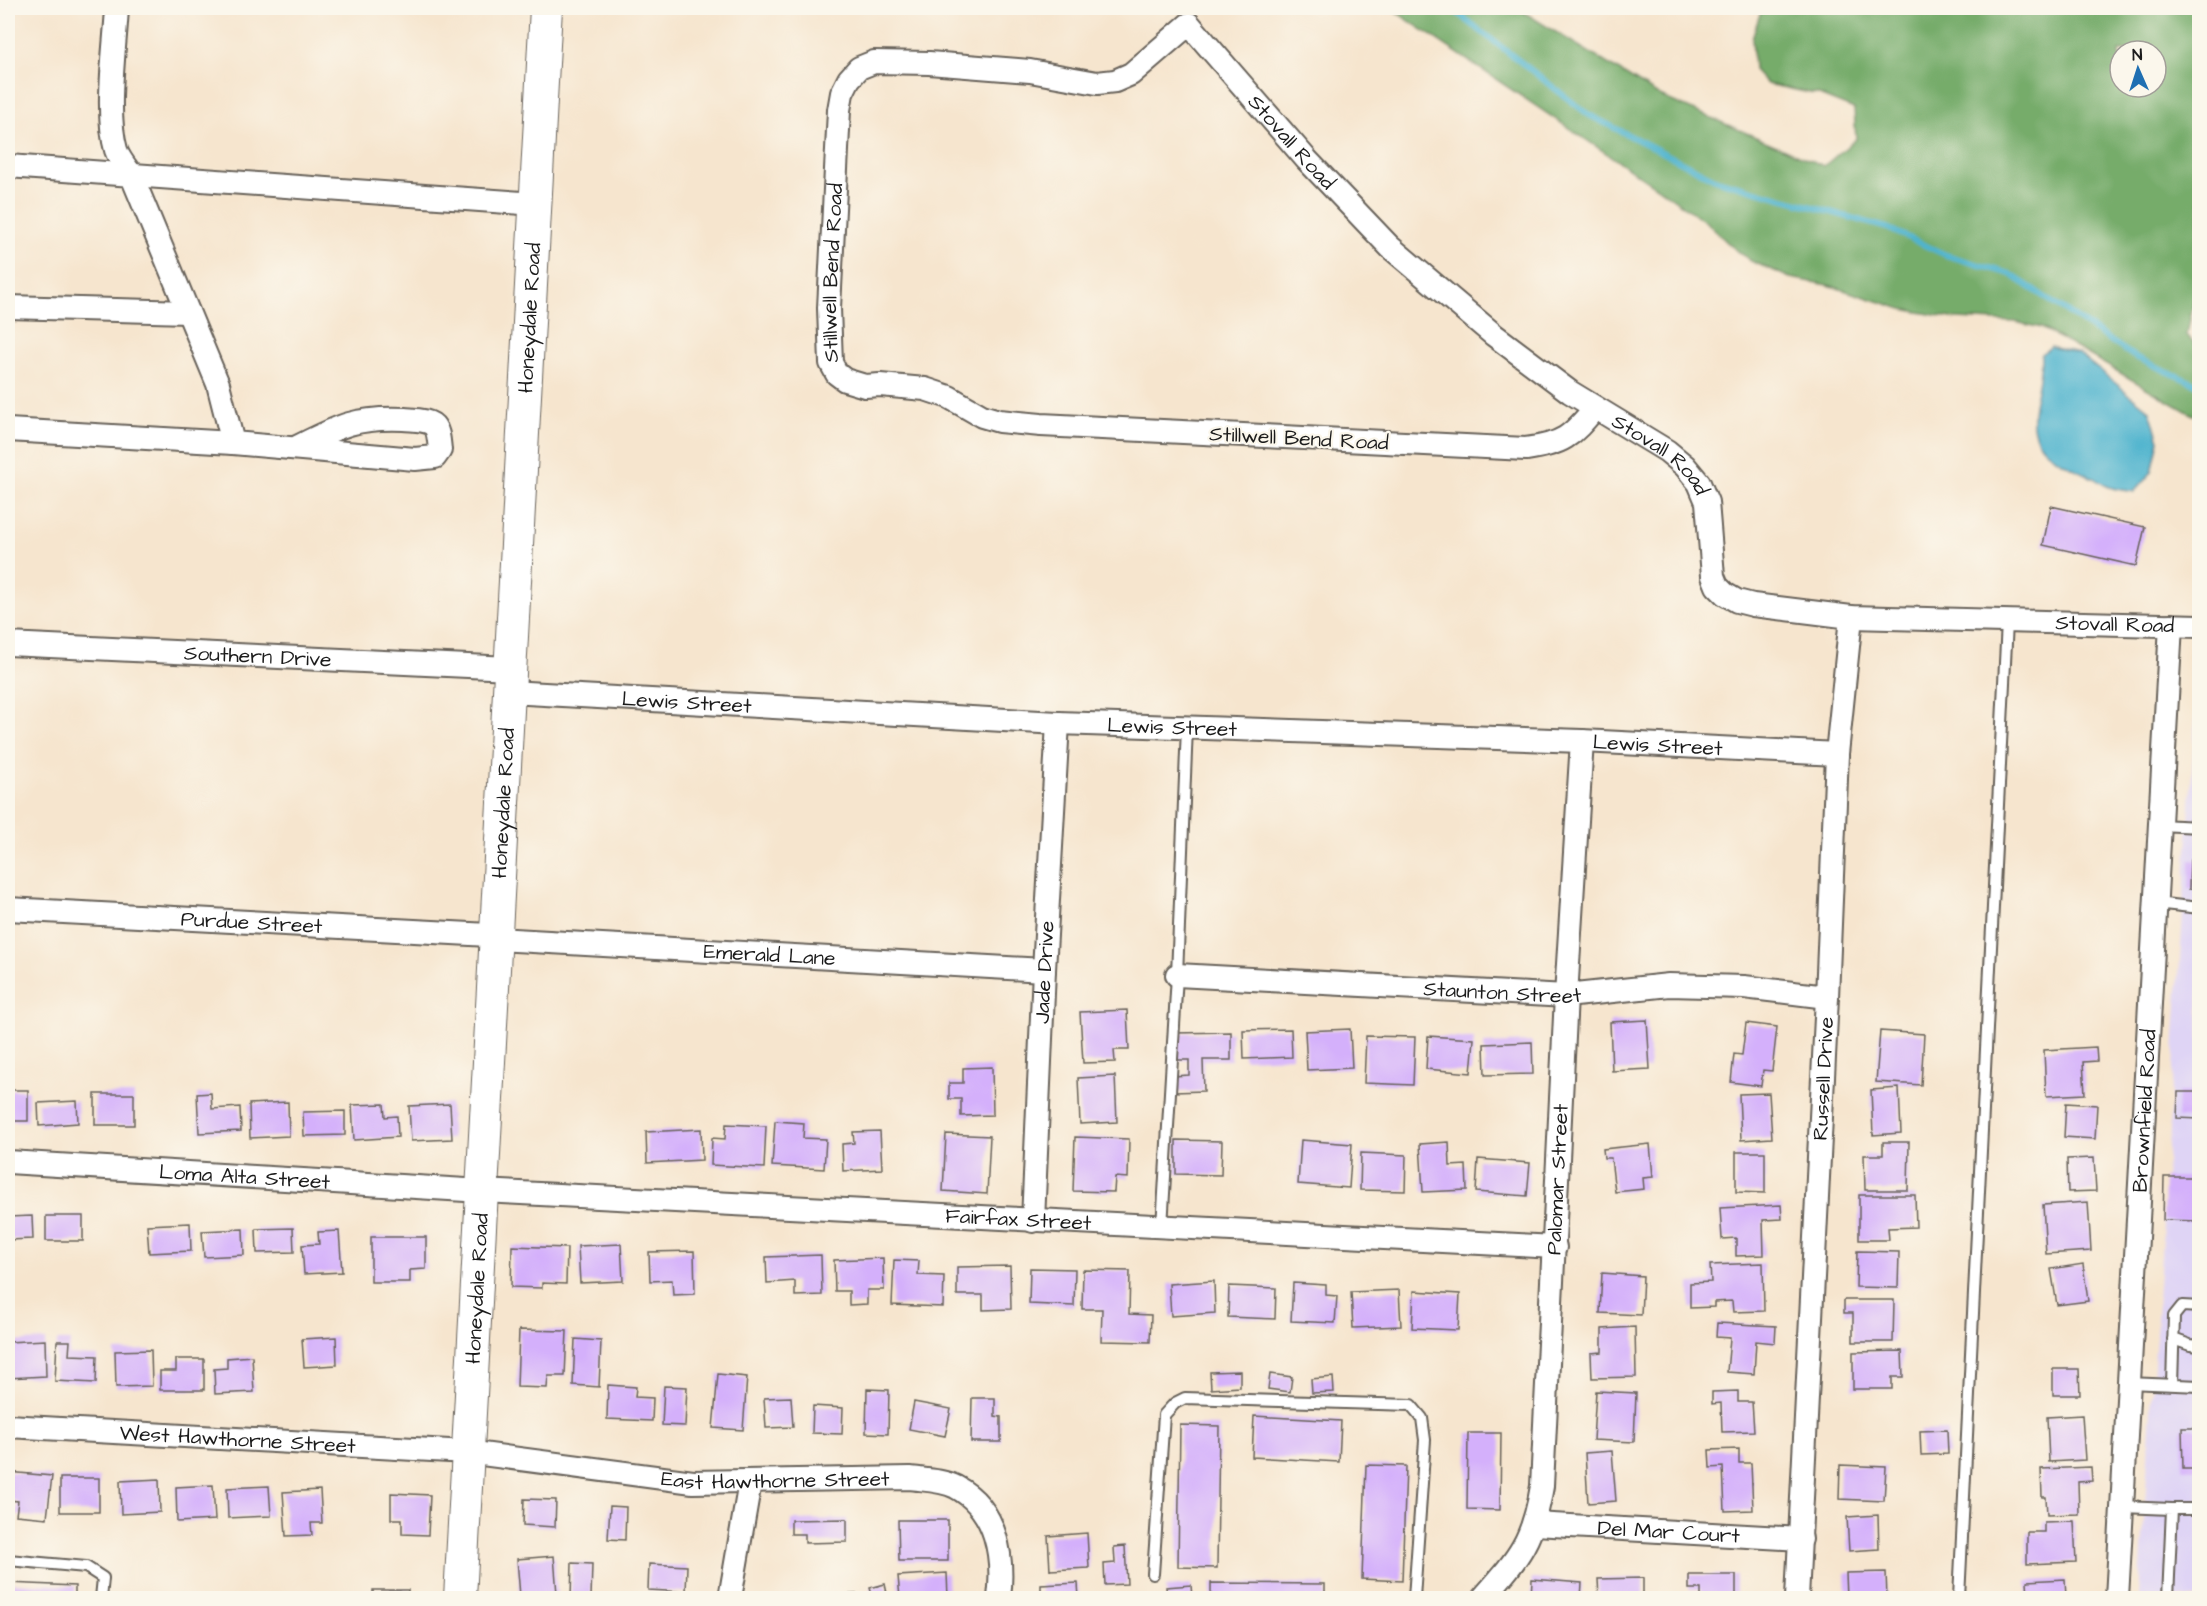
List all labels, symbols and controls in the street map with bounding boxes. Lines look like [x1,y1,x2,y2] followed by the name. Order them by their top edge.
[2108,39,2168,99] north arrow
[2132,44,2143,66] text: N
[1241,88,1342,196] street label: Stovall Road
[815,182,850,363] street label: Stillwell Bend Road
[511,242,548,394] street label: Honeydale Road
[1606,407,1716,499] street label: Stovall Road
[1209,419,1389,458] street label: Stillwell Bend Road
[2055,608,2175,640] street label: Stovall Road
[183,638,332,674] street label: Southern Drive
[621,684,753,721] street label: Lewis Street
[1107,711,1238,744] street label: Lewis Street
[485,727,522,879] street label: Honeydale Road
[1592,728,1724,763] street label: Lewis Street
[180,904,324,941] street label: Purdue Street
[1028,920,1062,1024] street label: Jade Drive
[703,937,836,973] street label: Emerald Lane
[1423,974,1583,1011] street label: Staunton Street
[1806,1016,1841,1141] street label: Russell Drive
[2126,1028,2164,1193] street label: Brownfield Road
[1539,1103,1576,1256] street label: Palomar Street
[158,1157,331,1197] street label: Loma Alta Street
[945,1201,1093,1238] street label: Fairfax Street
[459,1212,496,1365] street label: Honeydale Road
[119,1418,357,1461] street label: West Hawthorne Street
[659,1464,890,1497] street label: East Hawthorne Street
[1597,1514,1741,1551] street label: Del Mar Court

